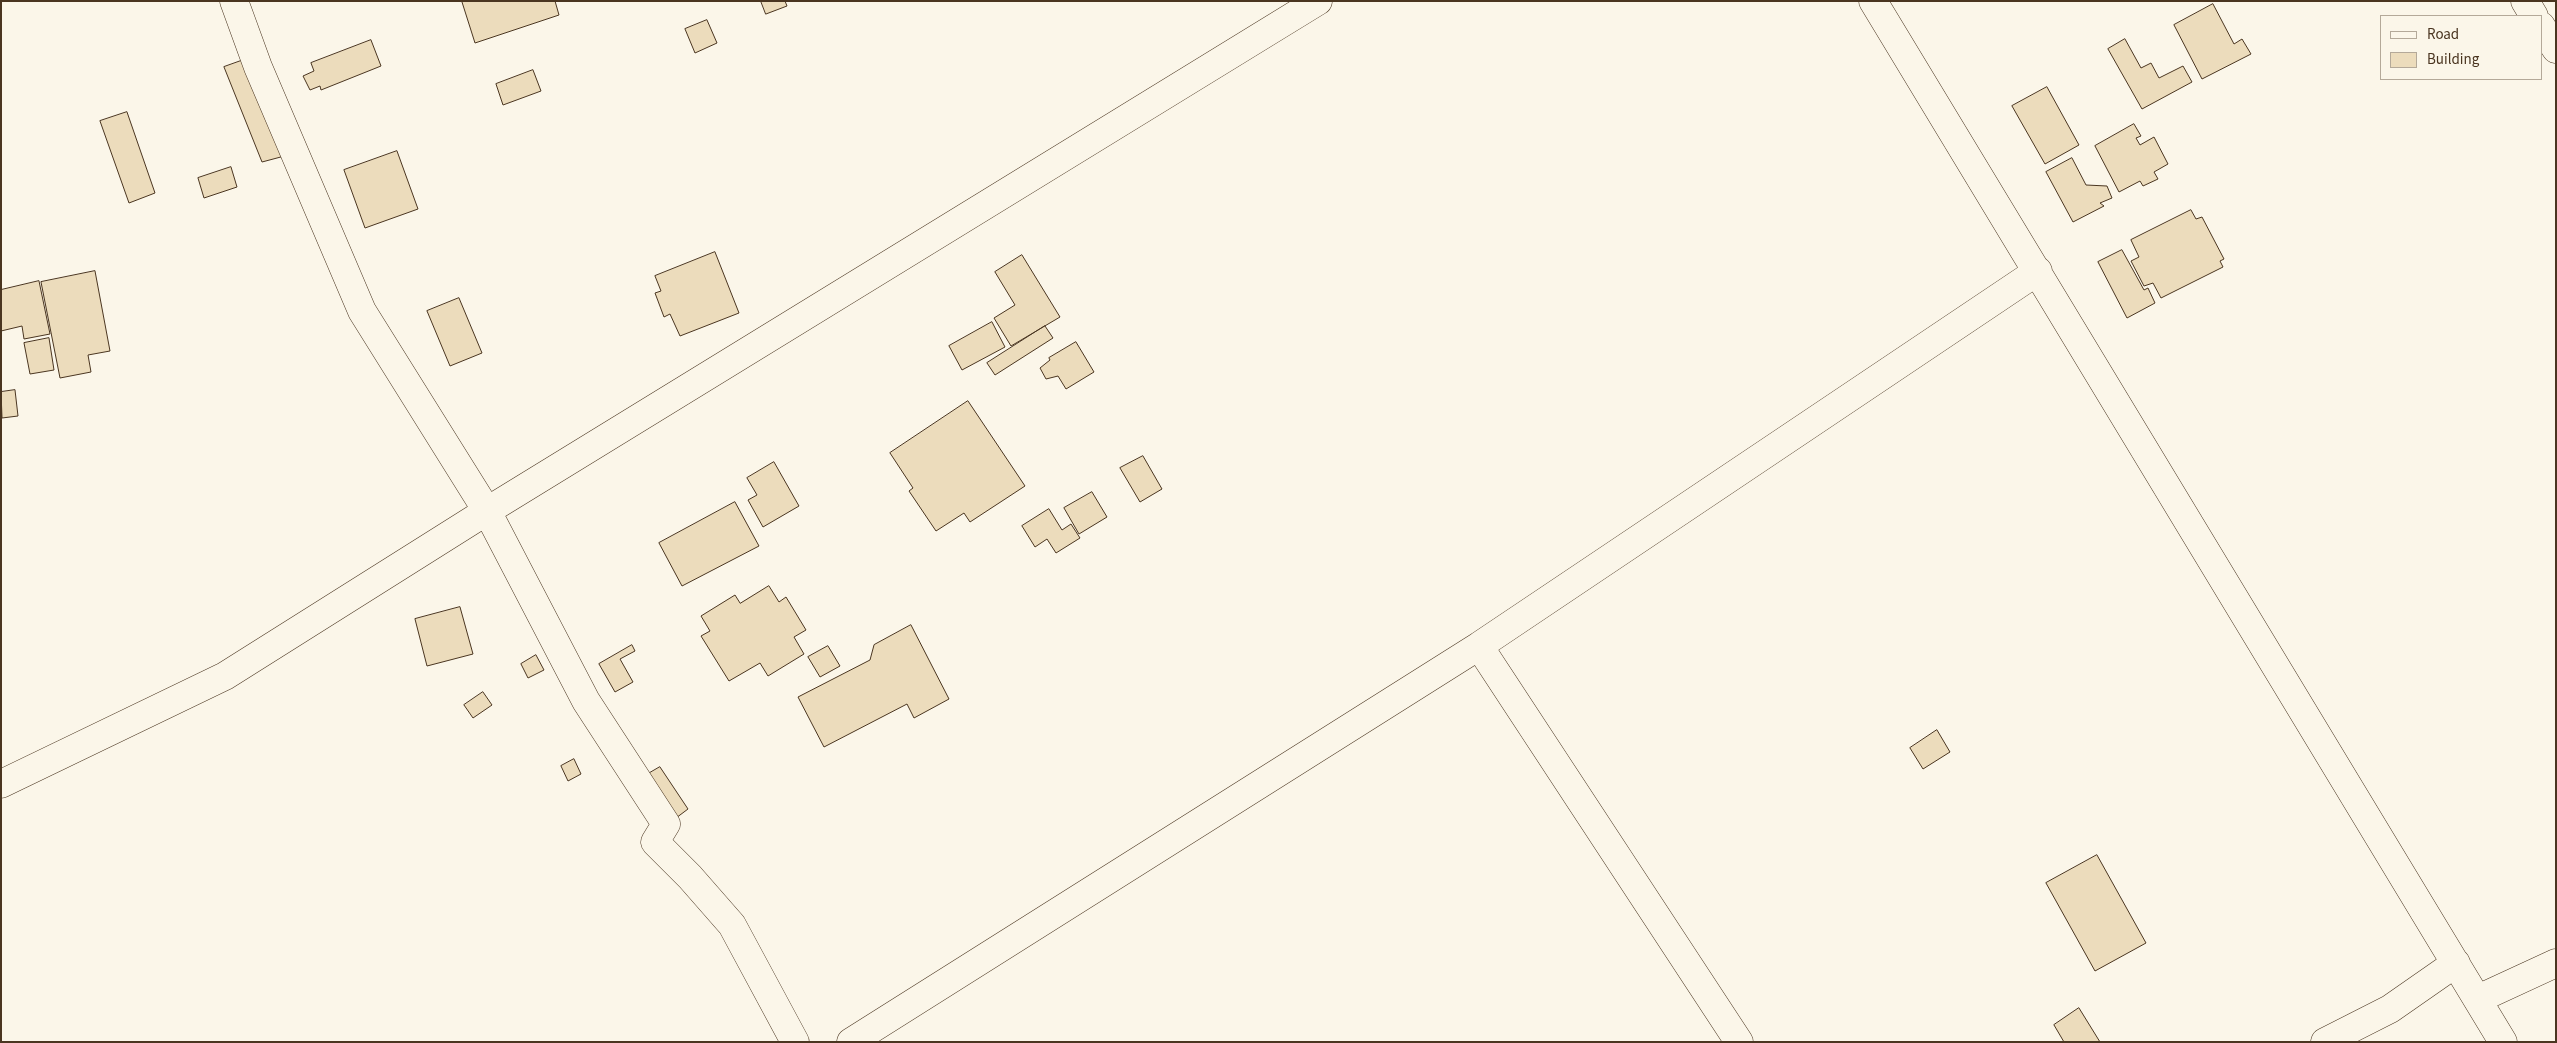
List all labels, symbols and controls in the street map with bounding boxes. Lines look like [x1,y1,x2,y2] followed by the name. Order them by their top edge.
[2380,15,2542,80] legend
[2427,24,2459,45] text: Road
[2427,49,2479,70] text: Building

